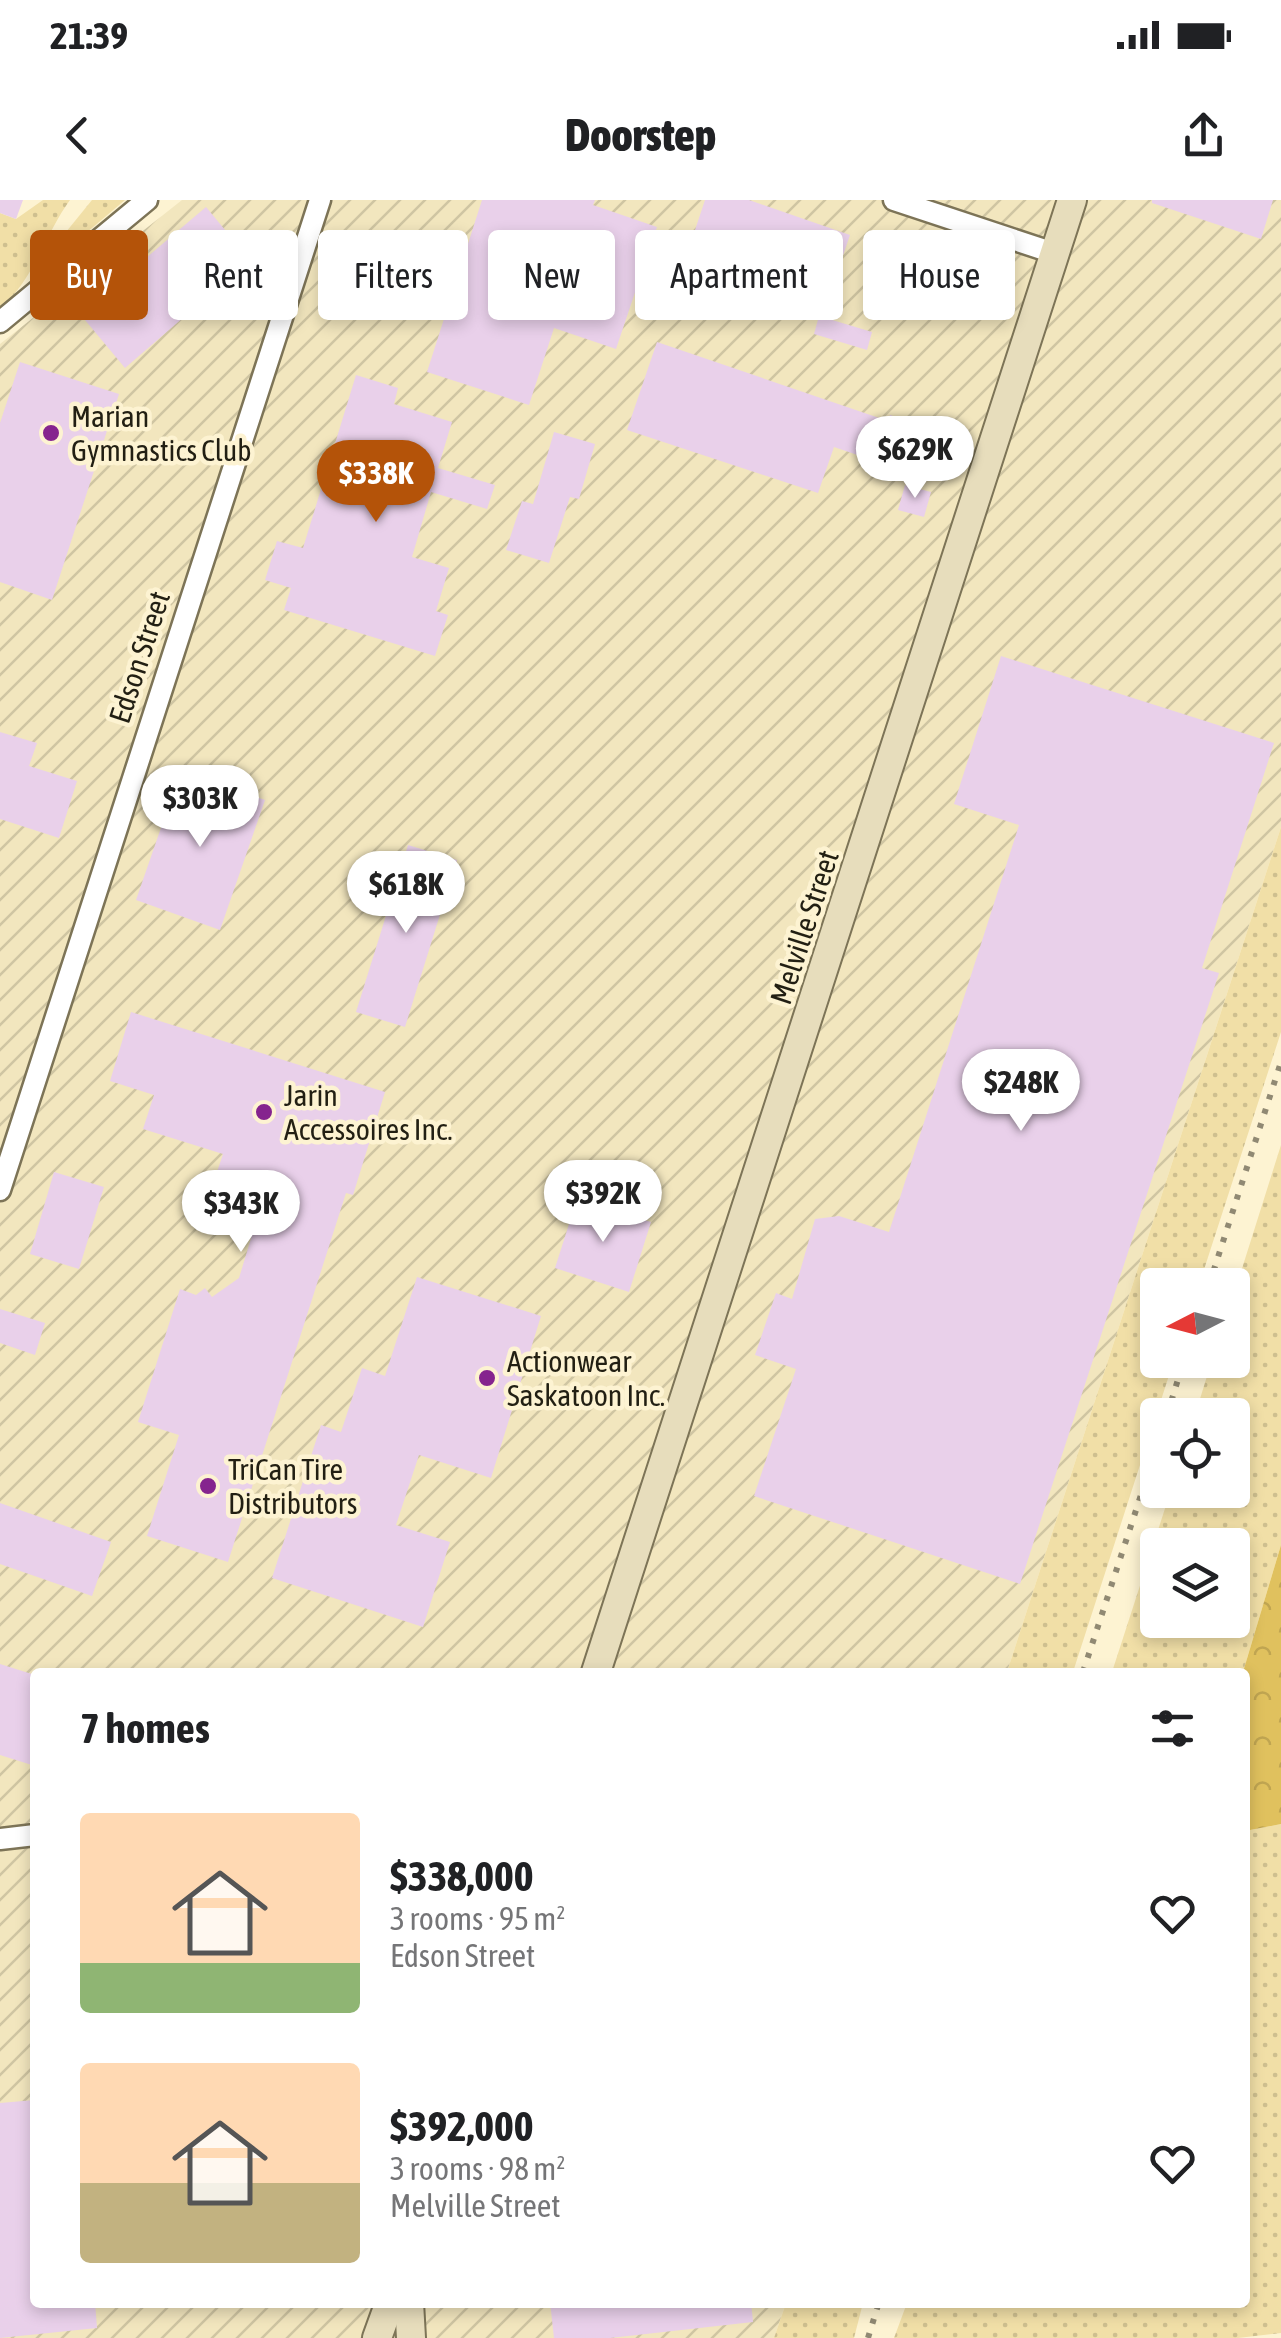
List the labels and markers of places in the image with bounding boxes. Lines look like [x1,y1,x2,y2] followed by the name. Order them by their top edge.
[71,399,251,467] place label: Marian Gymnastics Club
[845,416,985,501] pin: $629K
[40,422,62,444] marker: Marian Gymnastics Club
[306,440,446,525] pin: $338K
[130,765,270,850] pin: $303K
[336,851,476,936] pin: $618K
[951,1049,1091,1134] pin: $248K
[284,1078,453,1146] place label: Jarin Accessoires Inc.
[253,1101,275,1123] marker: Jarin Accessoires Inc.
[533,1160,673,1245] pin: $392K
[171,1170,311,1255] pin: $343K
[507,1344,665,1412] place label: Actionwear Saskatoon Inc.
[476,1367,498,1389] marker: Actionwear Saskatoon Inc.
[228,1452,357,1520] place label: TriCan Tire Distributors
[197,1475,219,1497] marker: TriCan Tire Distributors

